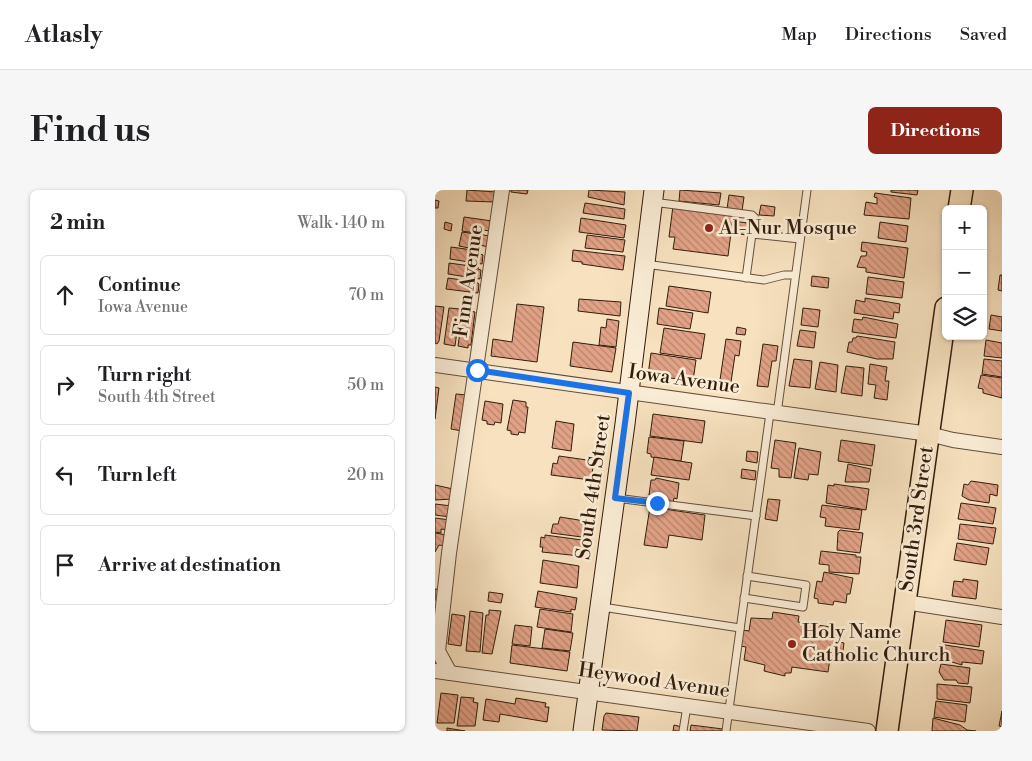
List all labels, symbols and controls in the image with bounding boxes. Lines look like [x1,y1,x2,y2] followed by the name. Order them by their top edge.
[25,20,102,50] text: Atlasly
[781,23,817,46] text: Map
[845,23,932,46] text: Directions
[960,23,1007,46] text: Saved
[868,107,1002,154] button: Directions
[30,109,150,152] text: Find us
[942,205,987,340] map controls
[942,205,987,250] button: +
[50,210,105,236] text: 2 min
[297,213,385,233] text: Walk · 140 m
[718,216,857,241] place label: Al-Nur Mosque
[703,222,715,234] marker: Al-Nur Mosque
[449,223,489,339] street label: Finn Avenue
[942,250,987,295] button: −
[98,273,181,297] text: Continue
[51,281,79,309] icon: ahead
[348,285,384,305] text: 70 m
[942,295,987,340] button: layers
[98,297,188,317] text: Iowa Avenue
[466,359,489,382] route start
[627,360,741,400] street label: Iowa Avenue
[98,363,191,387] text: Turn right
[51,371,79,399] icon: right
[347,375,384,395] text: 50 m
[98,387,216,407] text: South 4th Street
[571,412,617,562] street label: South 4th Street
[894,445,940,593] street label: South 3rd Street
[51,461,79,489] icon: left
[98,463,177,487] text: Turn left
[347,465,384,485] text: 20 m
[646,492,669,515] route end
[51,551,79,579] icon: arrive
[98,553,281,577] text: Arrive at destination
[802,620,950,668] place label: Holy Name Catholic Church
[786,638,798,650] marker: Holy Name Catholic Church
[576,658,732,704] street label: Heywood Avenue

